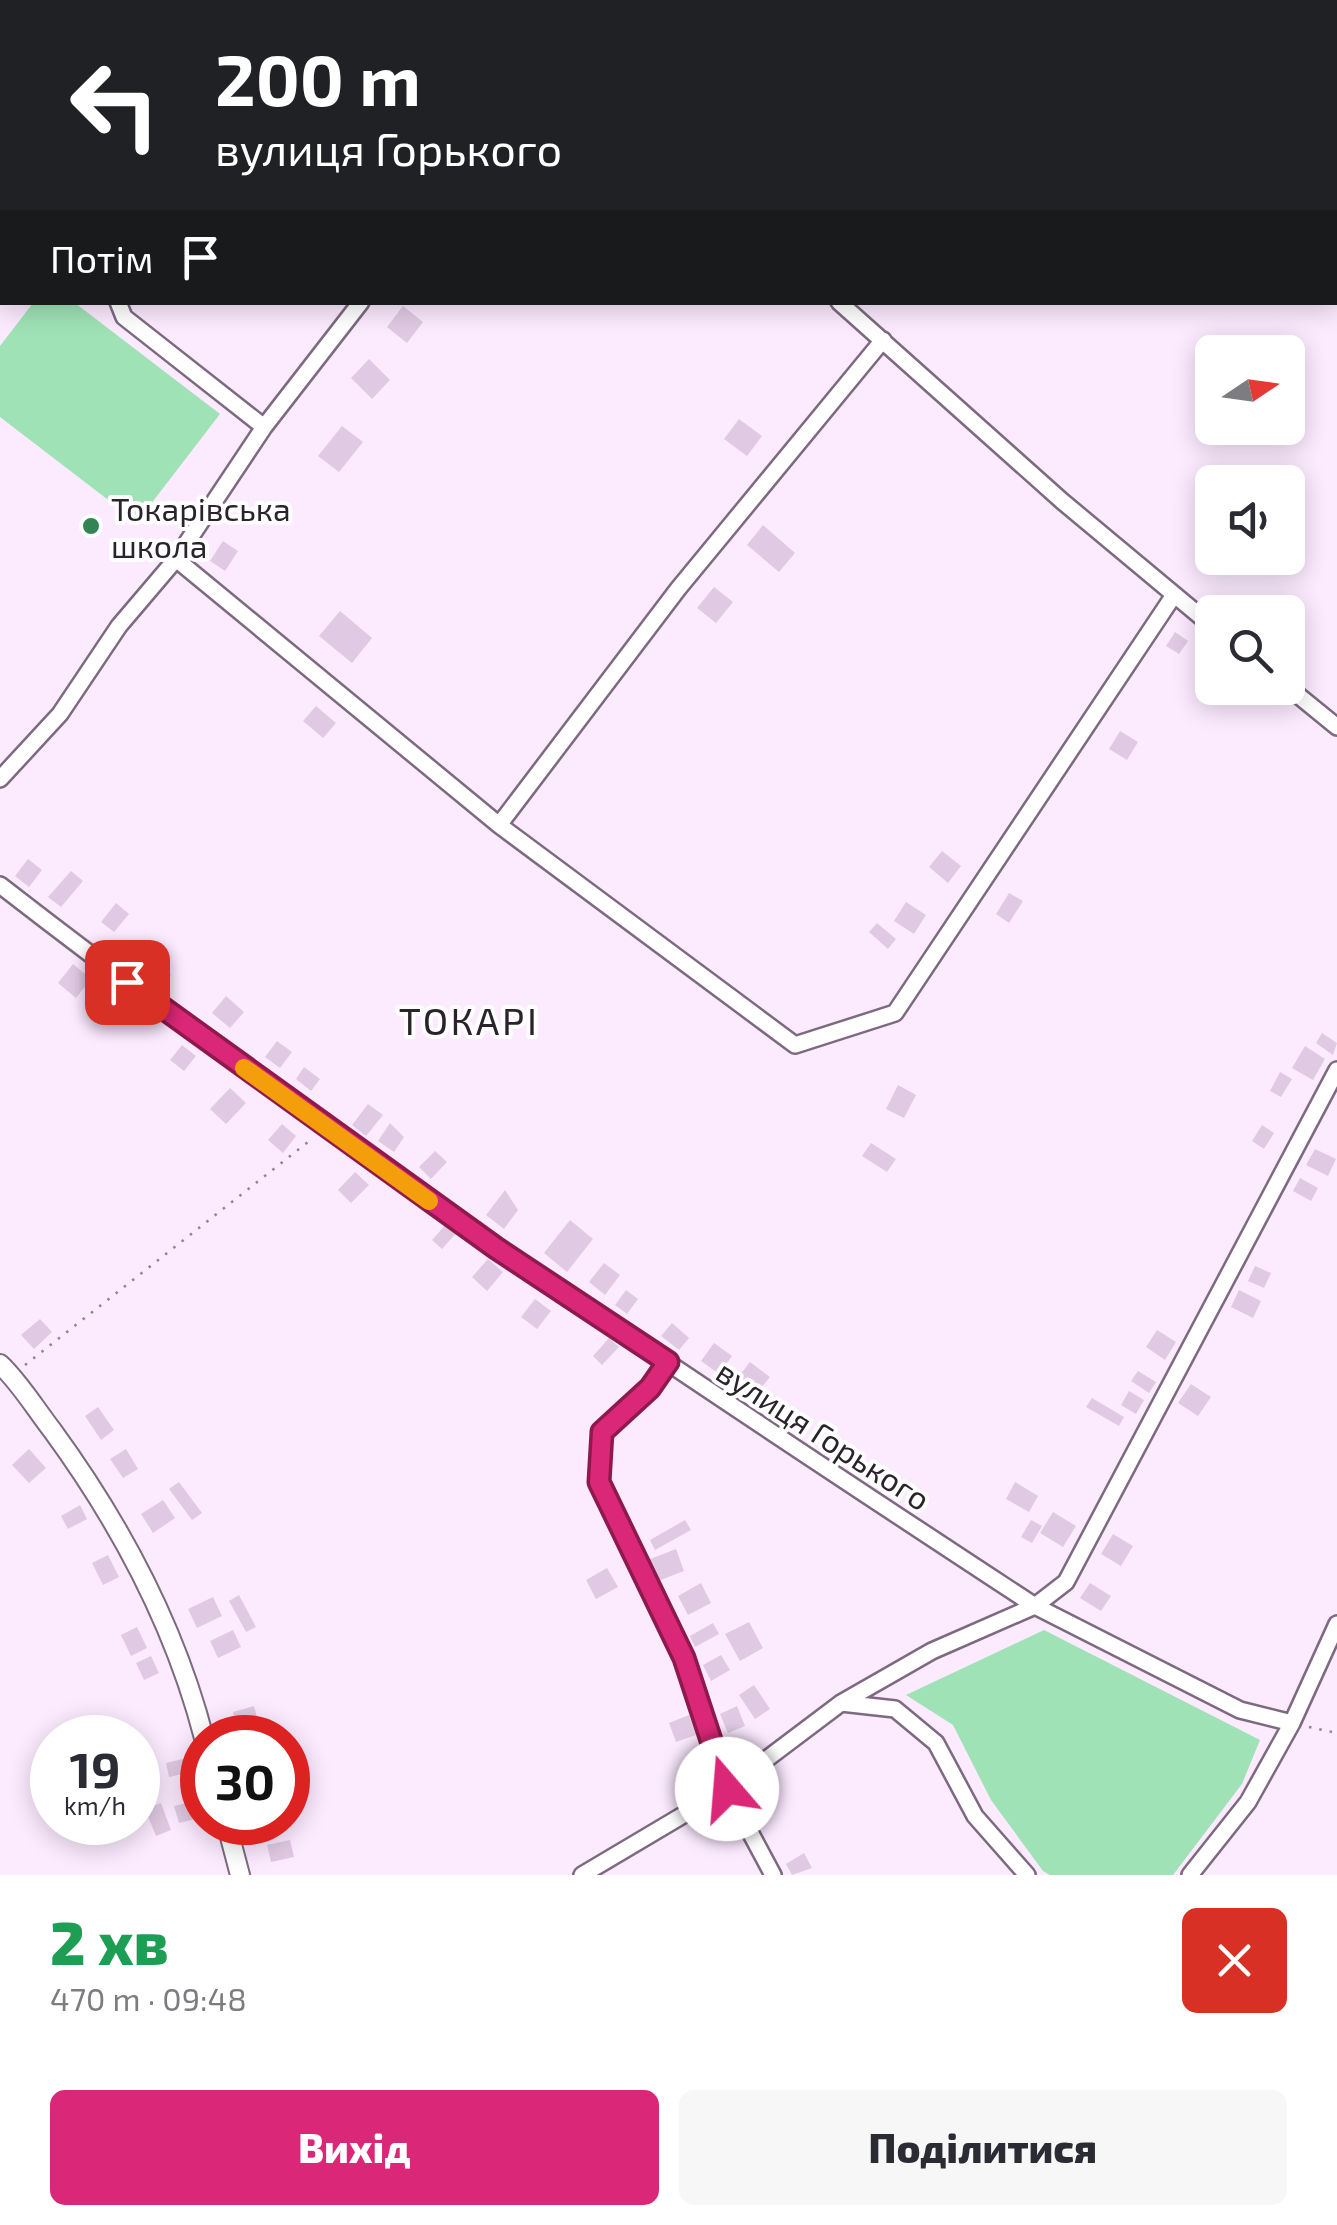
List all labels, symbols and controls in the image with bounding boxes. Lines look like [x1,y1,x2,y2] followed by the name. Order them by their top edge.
[215,36,421,120] text: 200 m
[50,40,180,170] icon: left
[215,121,562,175] text: вулиця Горького
[173,230,228,285] icon: arrive
[50,235,153,281] text: Потім
[1195,335,1305,445] north arrow
[1195,335,1305,705] map controls
[1195,465,1305,575] button: sound
[111,489,291,564] place label: Токарівська школа
[80,515,102,537] marker: Токарівська школа
[1195,595,1305,705] button: search
[85,940,170,1025] pin
[100,955,155,1010] icon: arrive
[399,997,539,1043] district label: ТОКАРІ
[710,1351,938,1518] street label: вулиця Горького
[180,1715,310,1845] speed limit sign: 30
[675,1737,779,1841] position arrow
[69,1738,121,1798] text: 19
[64,1790,126,1820] text: km/h
[50,1905,169,1977] text: 2 хв
[1182,1908,1287,2013] button: close
[50,1979,247,2017] text: 470 m · 09:48
[50,2090,659,2205] button: Вихід
[679,2090,1287,2205] button: Поділитися

